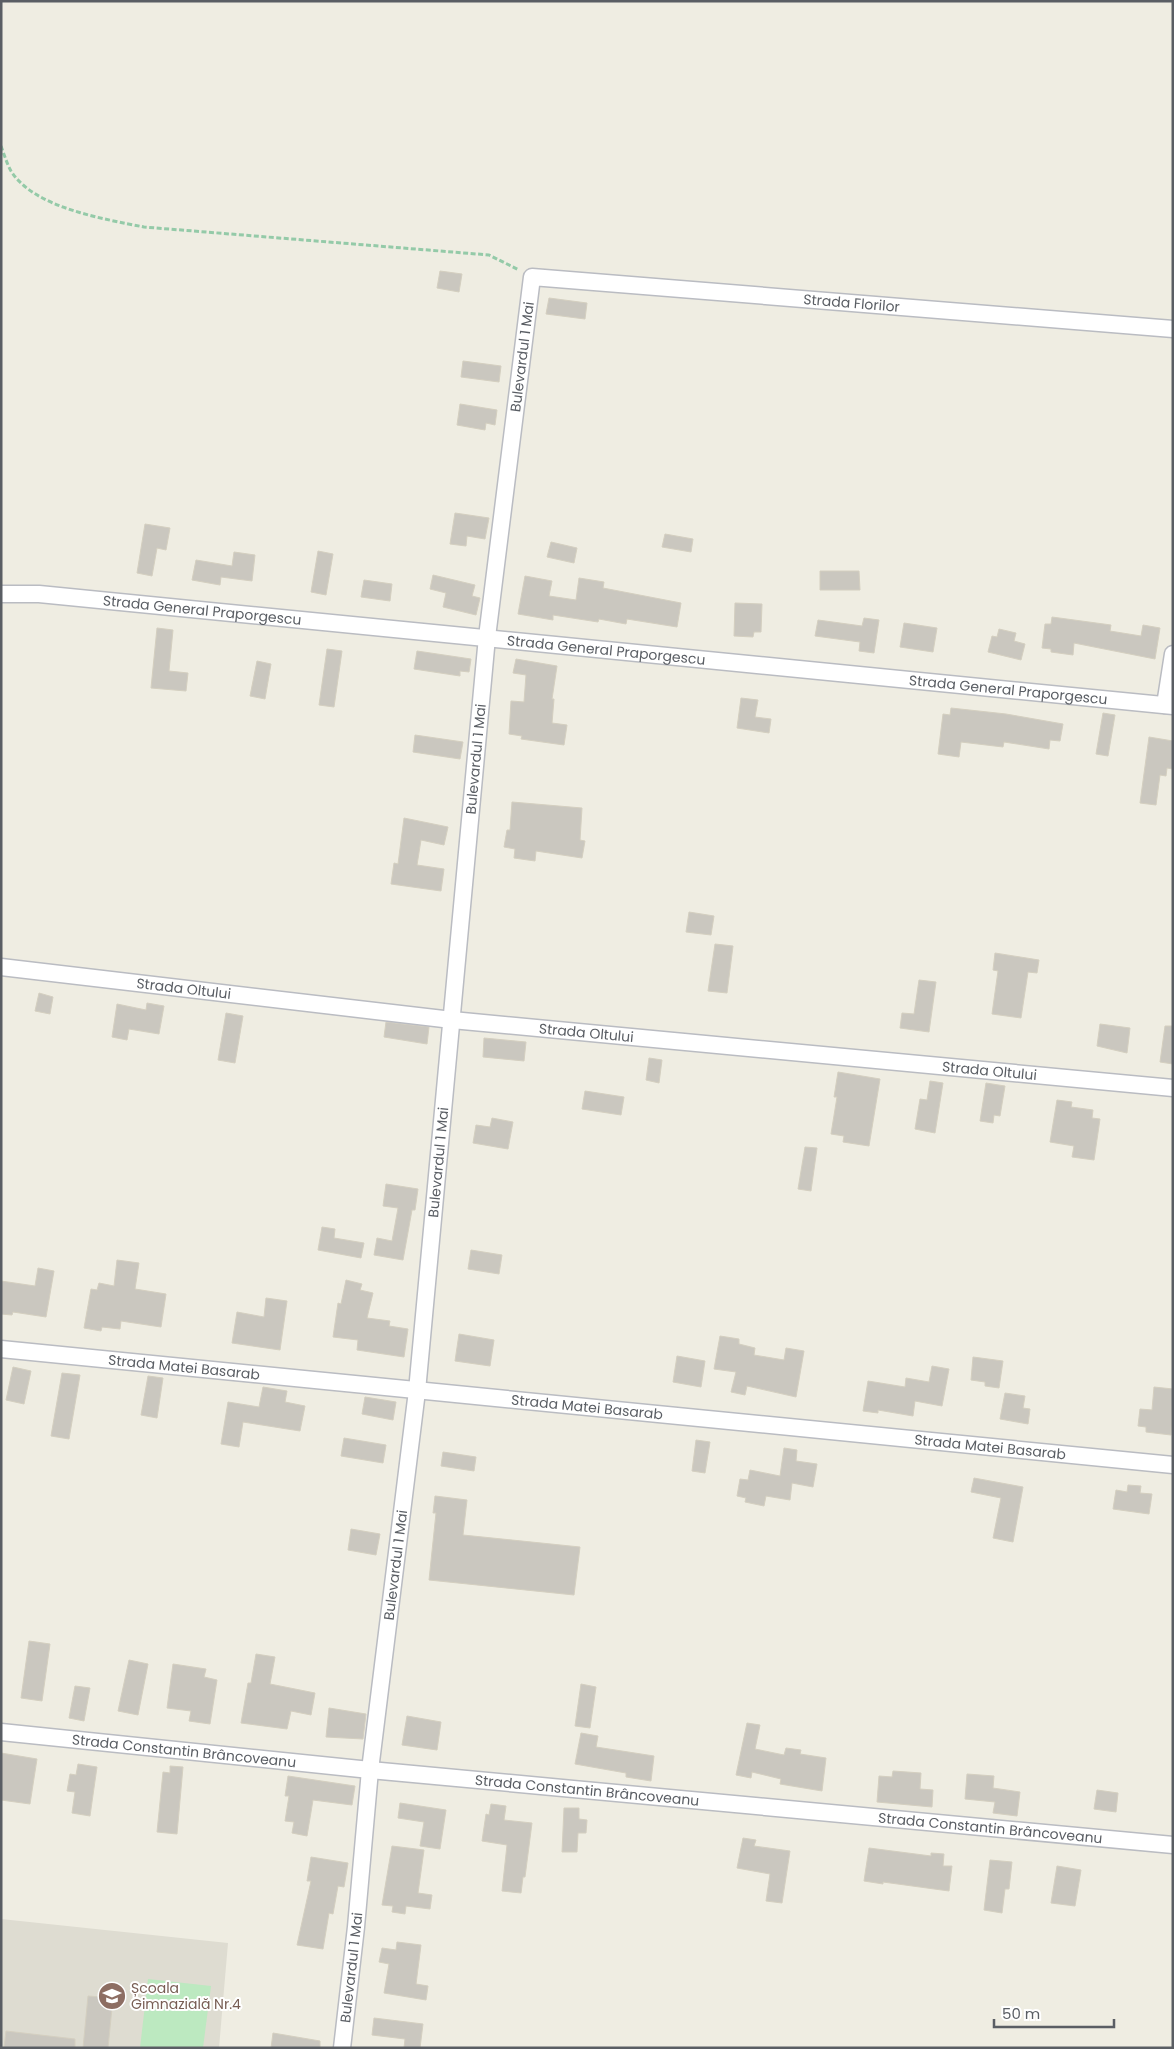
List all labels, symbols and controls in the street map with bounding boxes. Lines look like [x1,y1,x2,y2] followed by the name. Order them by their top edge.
[803,289,900,317] street label: Strada Florilor
[505,300,539,413] street label: Bulevardul 1 Mai
[102,590,302,630] street label: Strada General Praporgescu
[506,630,706,670] street label: Strada General Praporgescu
[908,670,1108,709] street label: Strada General Praporgescu
[461,703,491,815] street label: Bulevardul 1 Mai
[135,973,232,1004] street label: Strada Oltului
[538,1018,635,1047] street label: Strada Oltului
[941,1056,1038,1085] street label: Strada Oltului
[423,1106,453,1219] street label: Bulevardul 1 Mai
[107,1350,261,1385] street label: Strada Matei Basarab
[510,1390,664,1424] street label: Strada Matei Basarab
[913,1429,1067,1464] street label: Strada Matei Basarab
[379,1509,412,1621] street label: Bulevardul 1 Mai
[71,1729,297,1772] street label: Strada Constantin Brâncoveanu
[474,1770,700,1811] street label: Strada Constantin Brâncoveanu
[877,1808,1103,1848] street label: Strada Constantin Brâncoveanu
[335,1911,367,2024] street label: Bulevardul 1 Mai
[131,1978,241,2014] place label: Școala Gimnazială Nr.4
[97,1981,127,2011] school or university icon: Școala Gimnazială Nr.4
[994,1996,1114,2028] scale bar
[1002,2003,1040,2024] text: 50 m

